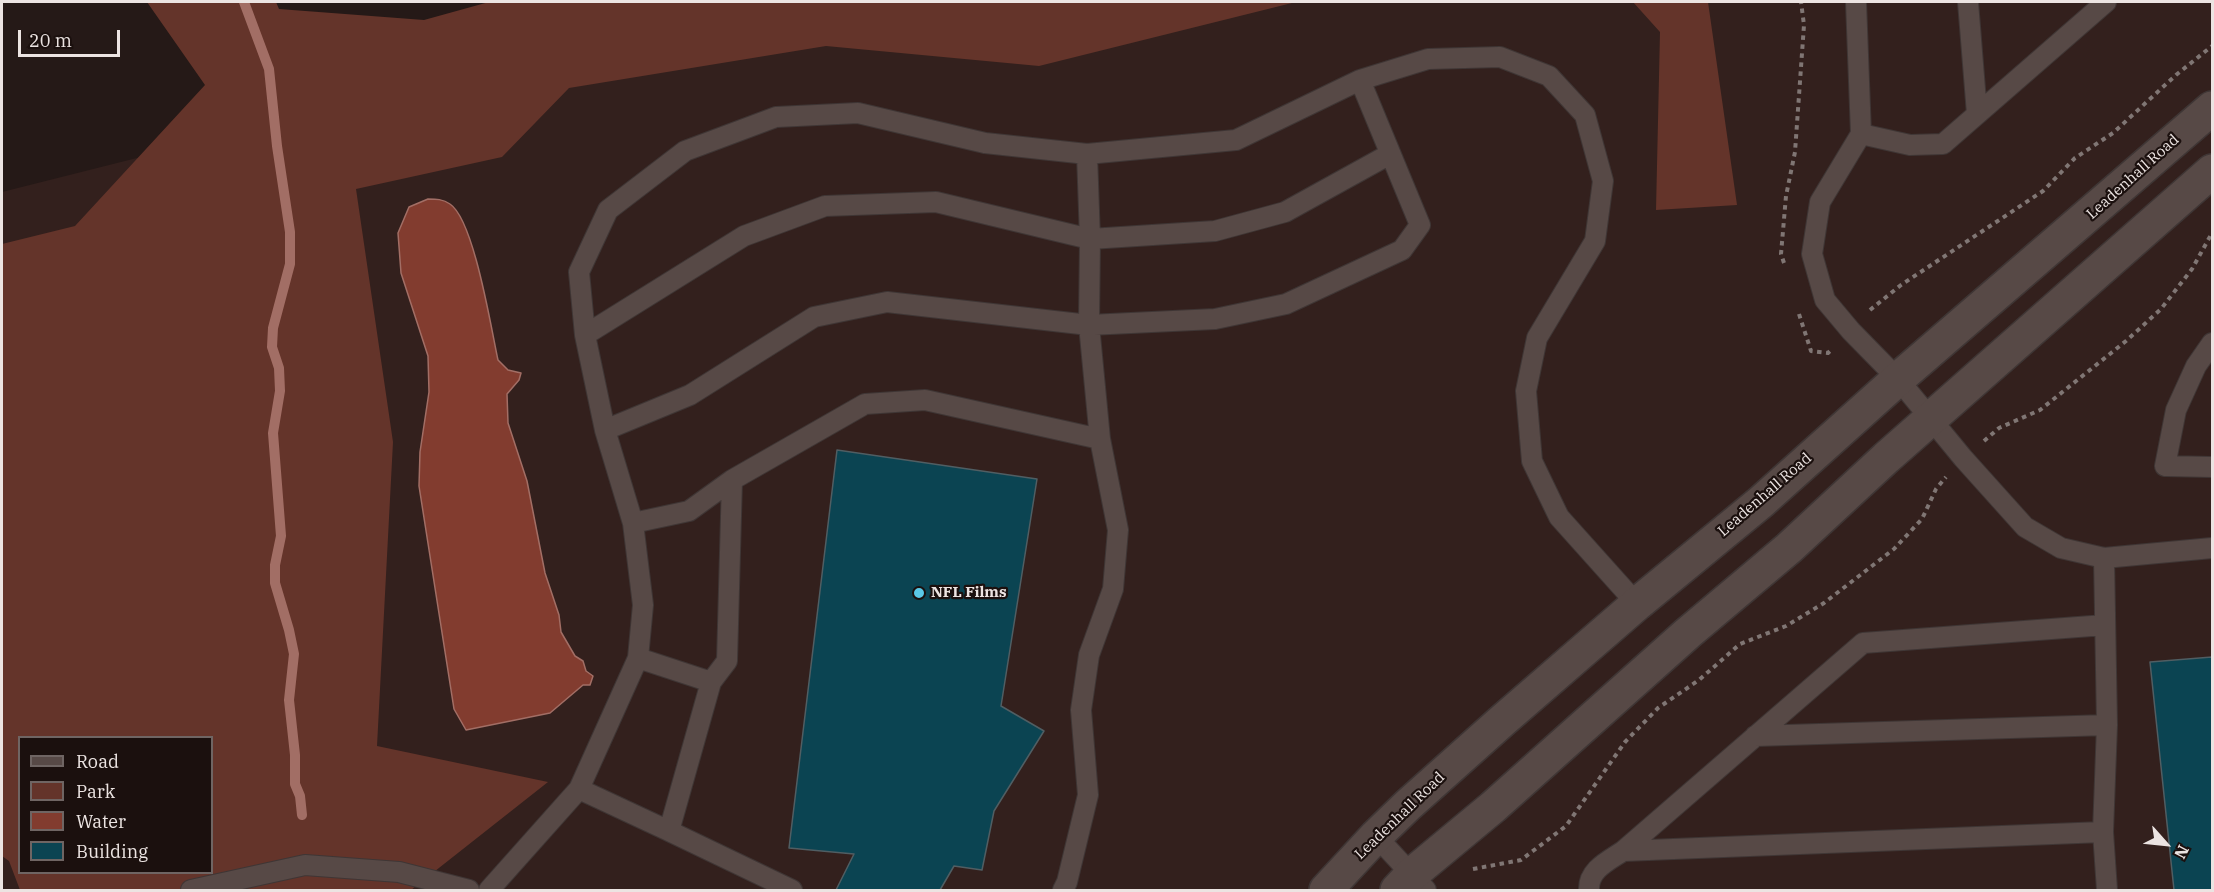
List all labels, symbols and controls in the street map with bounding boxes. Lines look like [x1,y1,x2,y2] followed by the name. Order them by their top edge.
[21,18,123,56] scale bar
[29,29,72,52] text: 20 m
[2083,131,2183,223] street label: Leadenhall Road
[1715,450,1815,540] street label: Leadenhall Road
[931,584,1007,602] place label: NFL Films
[912,586,926,600] marker: NFL Films
[18,736,213,874] legend
[76,750,119,773] text: Road
[1351,769,1449,863] street label: Leadenhall Road
[76,780,115,803] text: Park
[76,810,126,833] text: Water
[2136,814,2196,874] north arrow
[76,840,148,863] text: Building
[2170,842,2194,862] text: N

